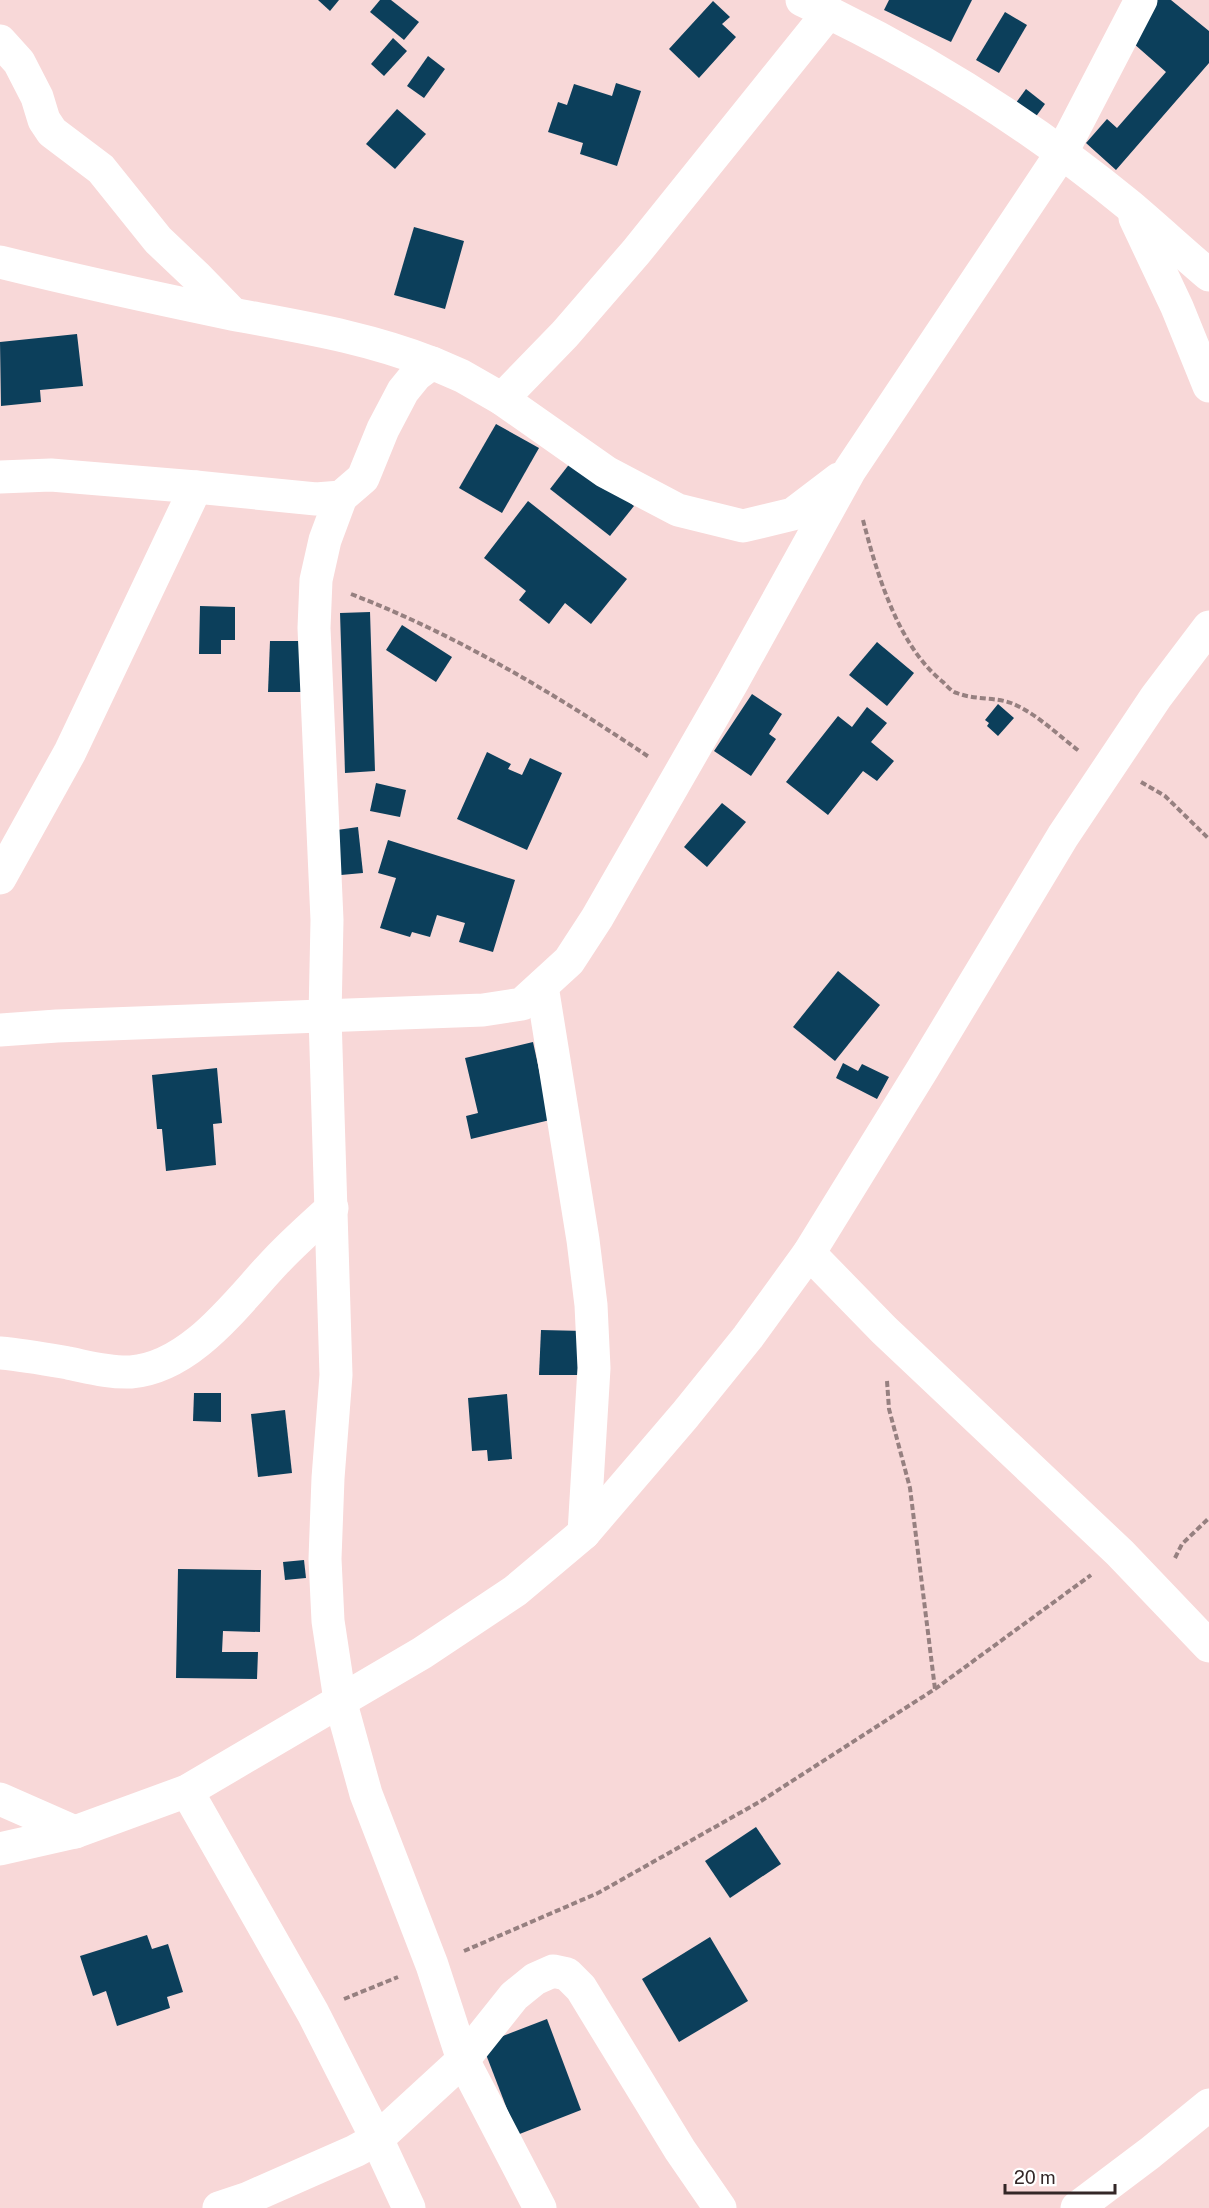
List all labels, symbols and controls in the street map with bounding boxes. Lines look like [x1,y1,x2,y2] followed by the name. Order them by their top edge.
[1005,2157,1114,2195] scale bar
[1014,2167,1056,2188] text: 20 m

